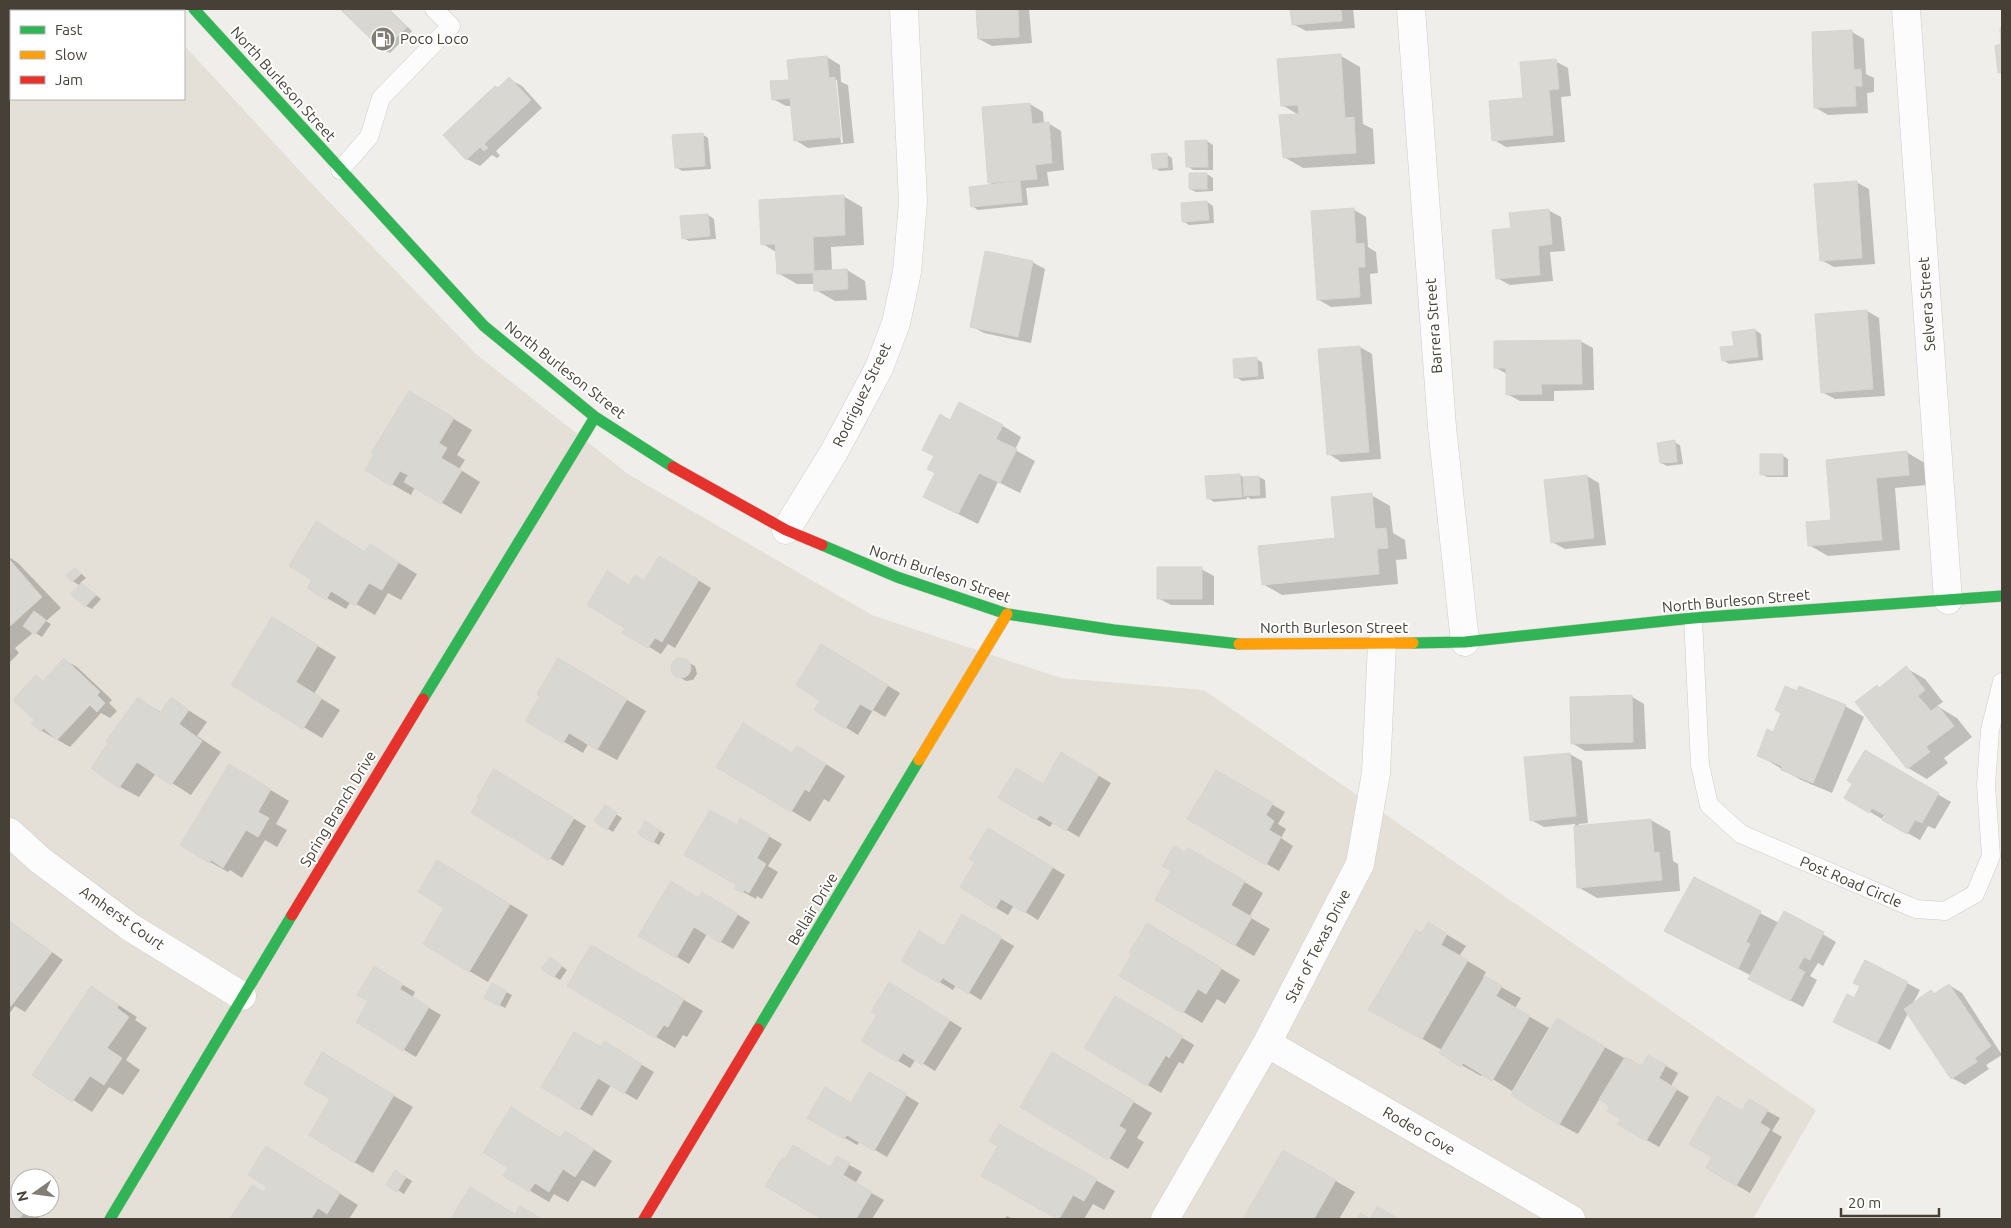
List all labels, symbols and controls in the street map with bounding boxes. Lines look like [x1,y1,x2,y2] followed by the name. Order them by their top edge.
[10,10,185,100] legend
[55,21,83,38] text: Fast
[227,23,339,145] street label: North Burleson Street
[370,26,396,52] fuel station icon: Poco Loco
[400,30,469,47] place label: Poco Loco
[55,46,88,63] text: Slow
[55,71,83,88] text: Jam
[1915,256,1938,352] street label: Selvera Street
[1422,278,1445,374] street label: Barrera Street
[502,317,629,422] street label: North Burleson Street
[829,340,894,450] street label: Rodriguez Street
[867,541,1013,606] street label: North Burleson Street
[1661,586,1811,615] street label: North Burleson Street
[1260,619,1408,636] street label: North Burleson Street
[296,748,379,870] street label: Spring Branch Drive
[1798,852,1905,911] street label: Post Road Circle
[784,869,841,948] street label: Bellair Drive
[77,882,168,953] street label: Amherst Court
[1282,886,1354,1005] street label: Star of Texas Drive
[1380,1103,1459,1158] street label: Rodeo Cove
[10,1168,60,1218] north arrow
[1841,1186,1938,1218] scale bar
[13,1189,31,1203] text: N
[1848,1194,1881,1211] text: 20 m

